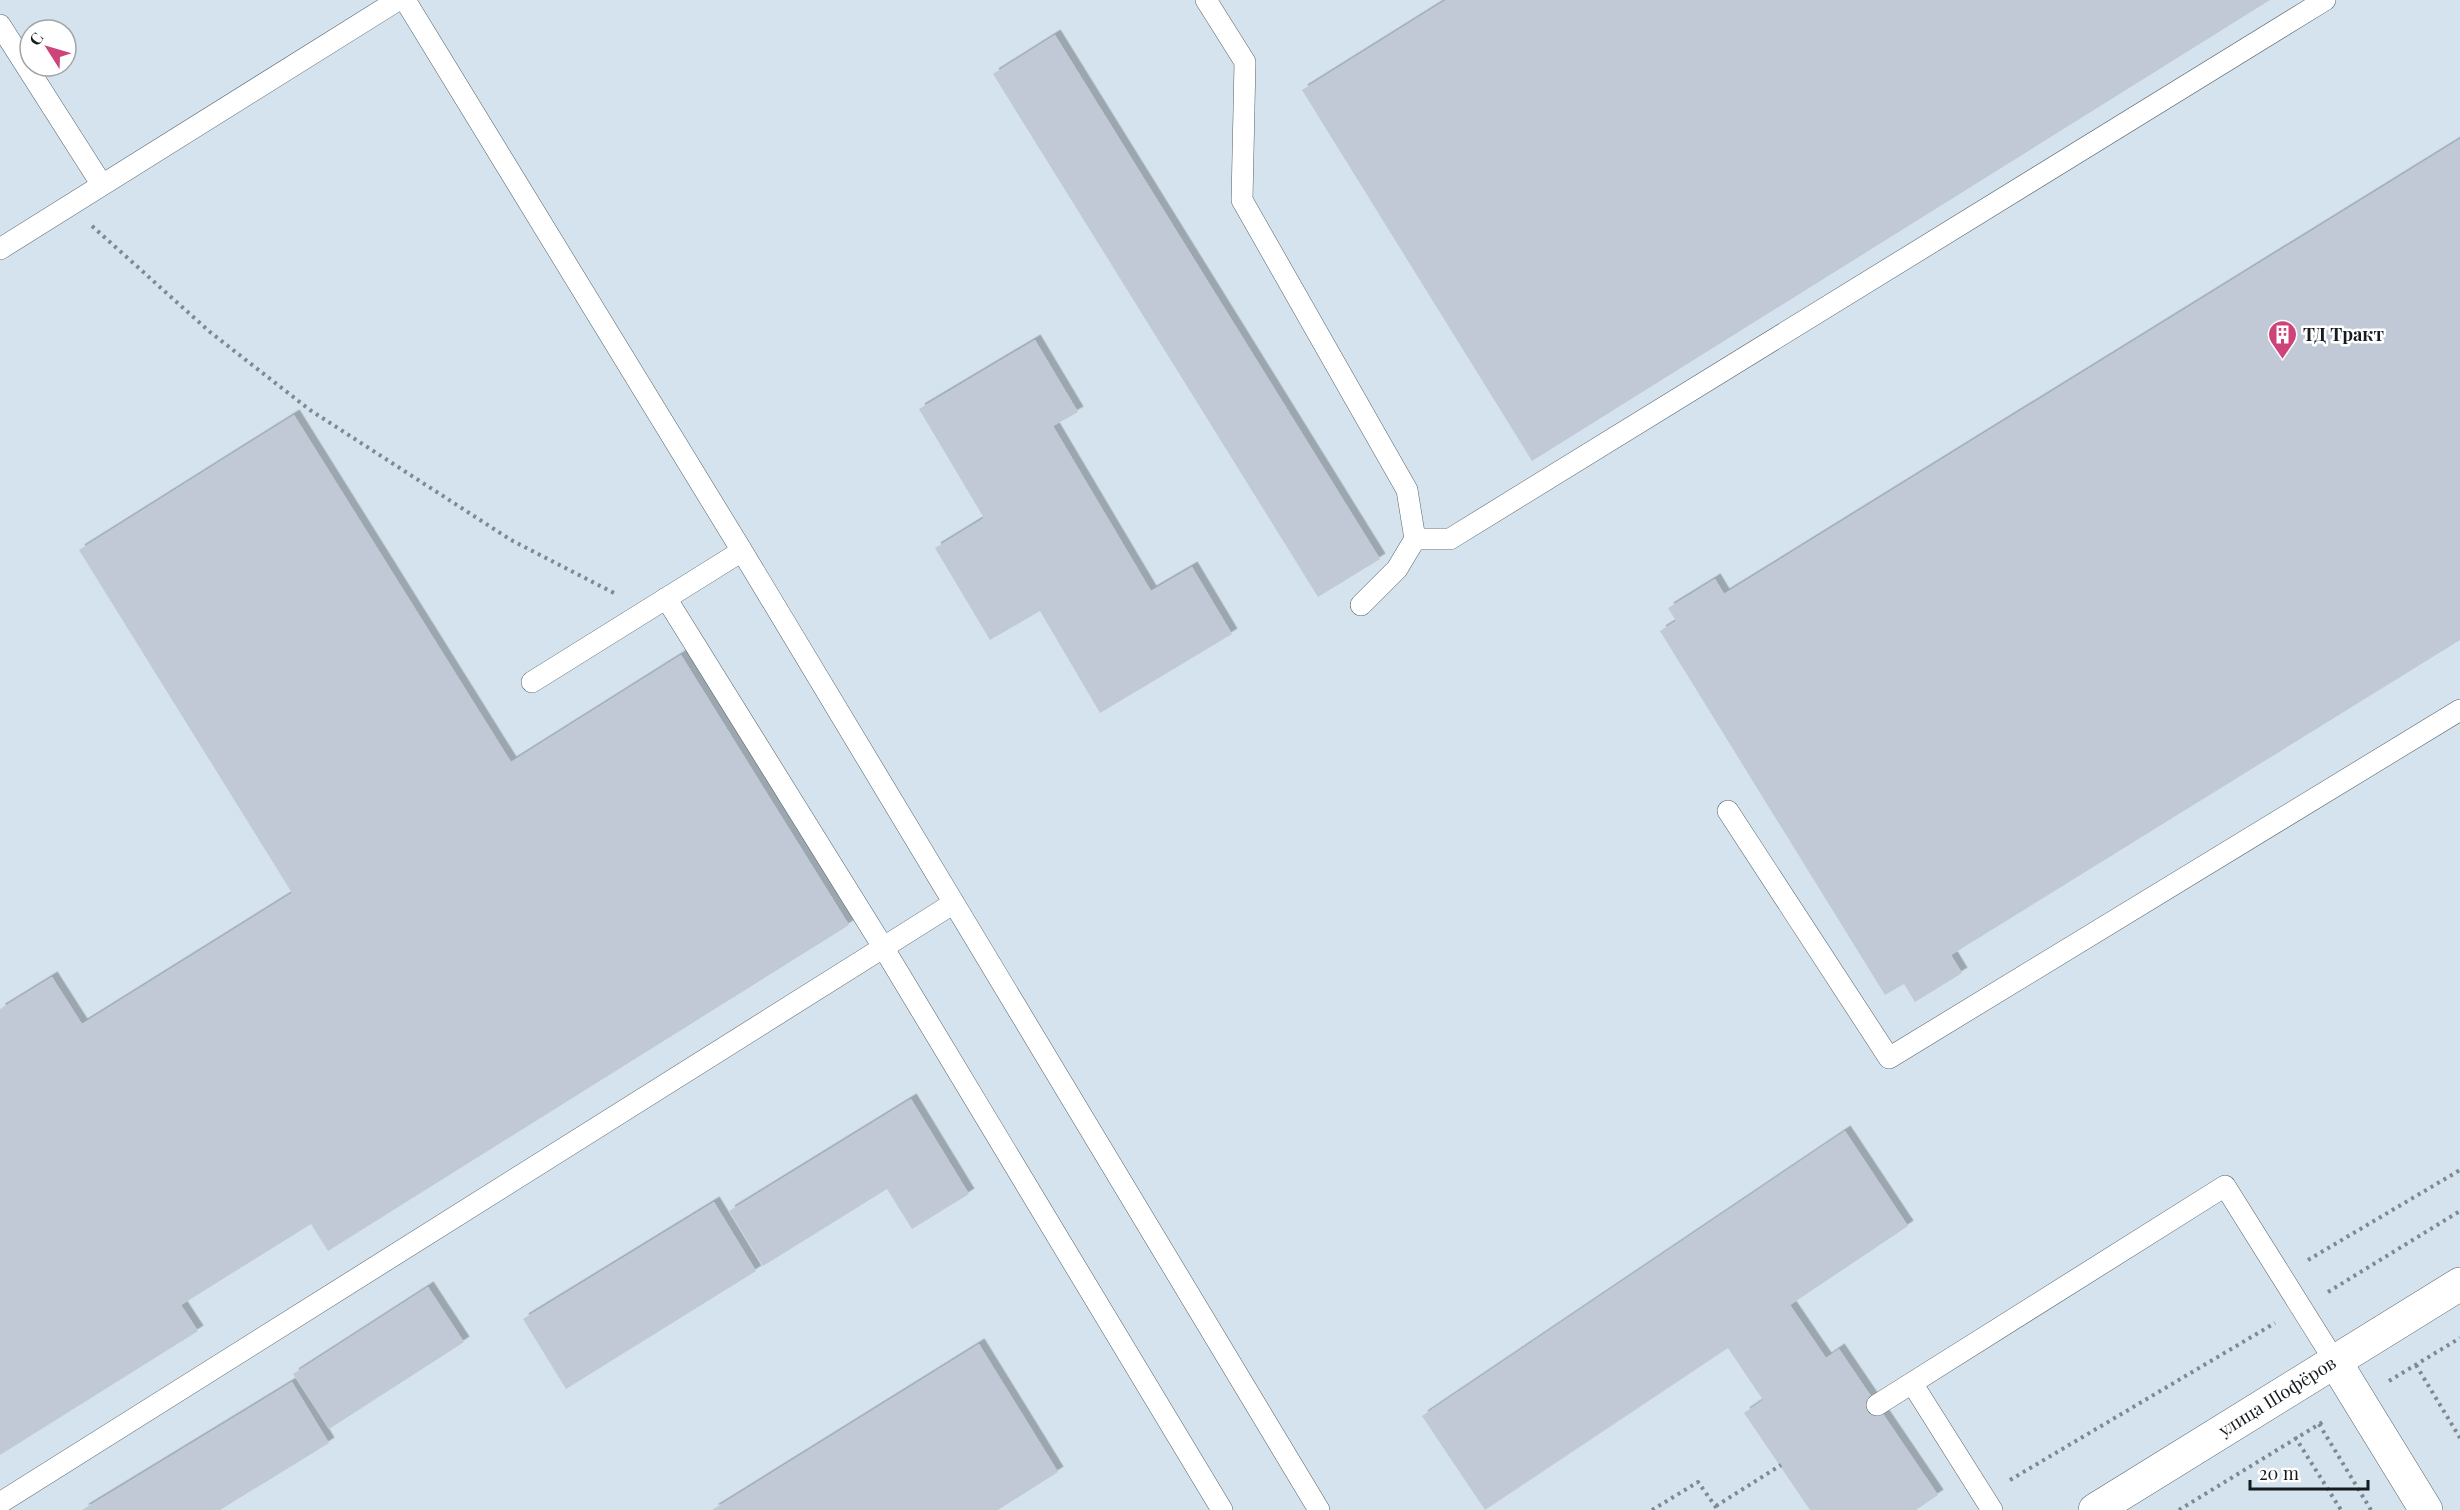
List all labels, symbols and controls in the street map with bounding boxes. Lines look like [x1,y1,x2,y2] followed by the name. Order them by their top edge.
[18,18,78,78] north arrow
[24,28,47,49] text: С
[2266,318,2298,360] building icon: ТД Тракт
[2303,322,2384,346] place label: ТД Тракт
[2213,1350,2340,1442] street label: улица Шофёров
[2250,1453,2368,1491] scale bar
[2259,1461,2299,1485] text: 20 m

